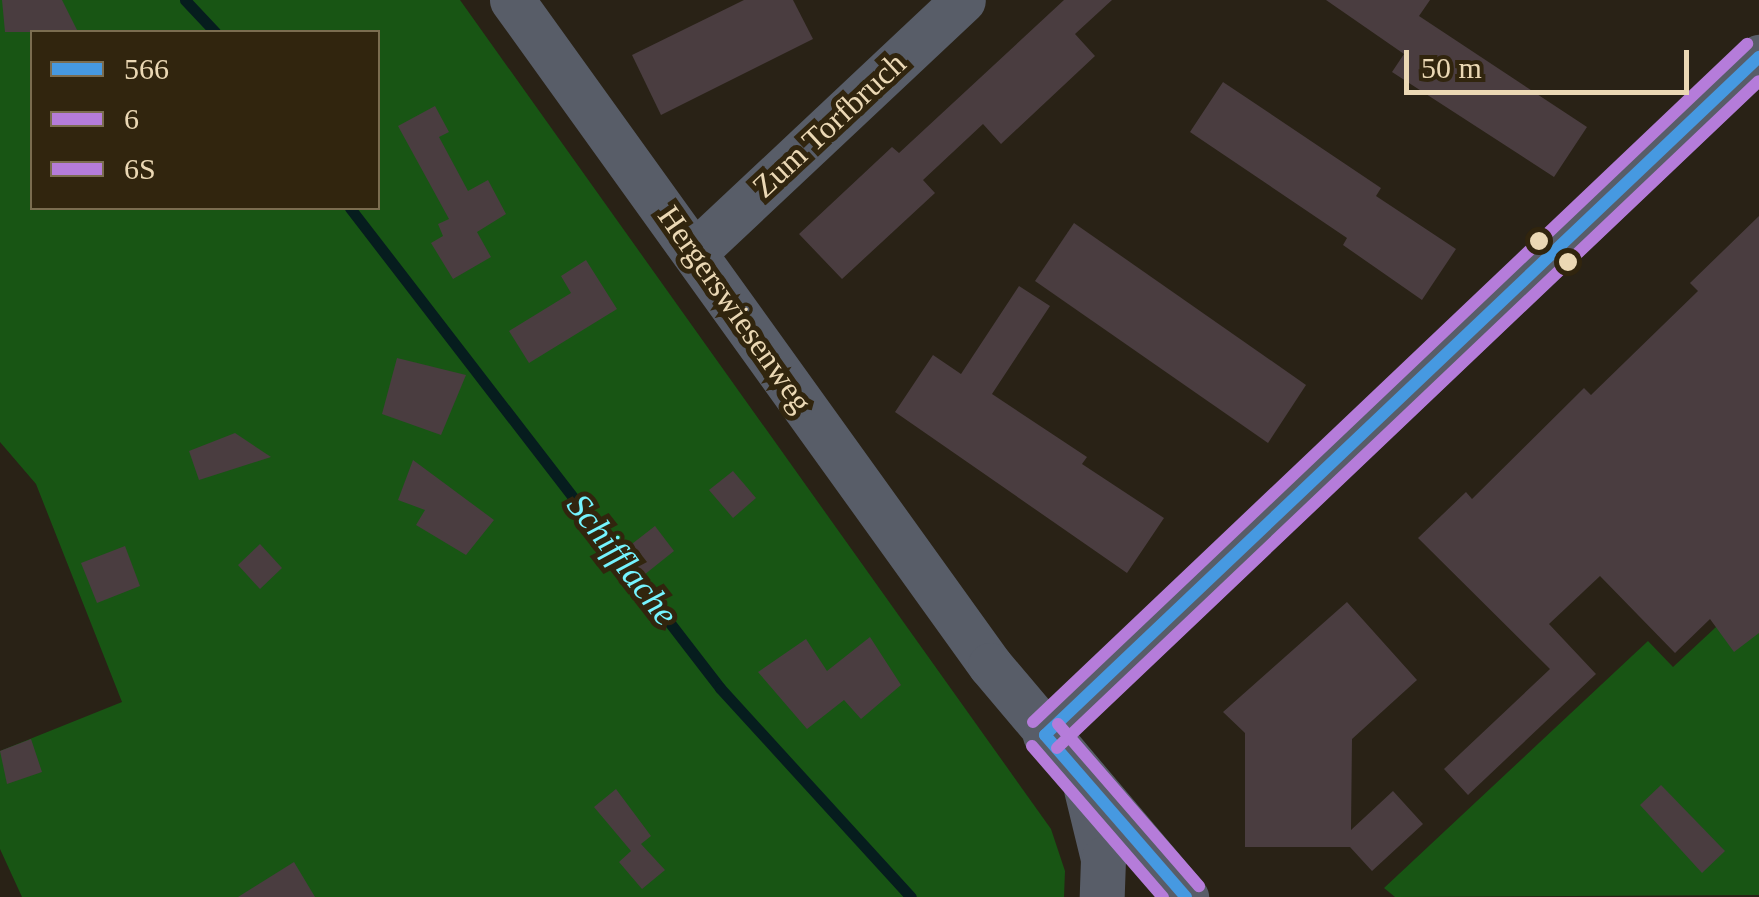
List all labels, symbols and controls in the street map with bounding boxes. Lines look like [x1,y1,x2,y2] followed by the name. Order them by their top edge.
[30,30,380,210] legend
[1409,30,1694,92] scale bar
[744,44,914,206] street label: Zum Torfbruch
[1421,51,1482,84] text: 50 m
[124,52,169,85] text: 566
[124,102,139,135] text: 6
[124,152,156,185] text: 6S
[650,199,820,419] street label: Hergerswiesenweg
[1529,231,1549,251] unlabelled marker
[1558,252,1578,272] unlabelled marker
[558,486,686,634] water label: Schifflache

